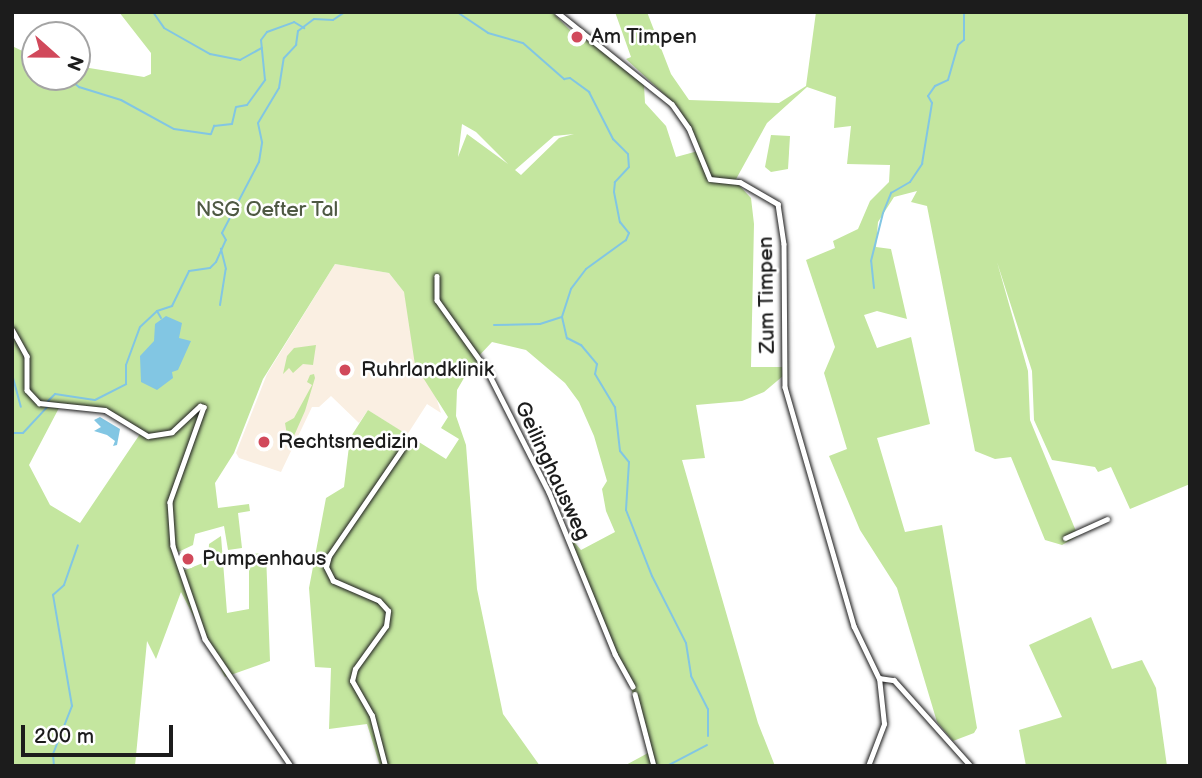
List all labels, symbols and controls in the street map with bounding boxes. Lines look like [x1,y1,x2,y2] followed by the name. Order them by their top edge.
[21,21,91,91] north arrow
[591,24,697,50] place label: Am Timpen
[569,29,585,45] marker: Am Timpen
[61,52,87,74] text: N
[195,197,339,223] park label: NSG Oefter Tal
[753,236,781,354] street label: Zum Timpen
[361,357,494,383] place label: Ruhrlandklinik
[335,360,355,380] marker: Ruhrlandklinik
[509,397,595,545] street label: Geilinghausweg
[278,429,418,455] place label: Rechtsmedizin
[256,434,272,450] marker: Rechtsmedizin
[202,546,326,572] place label: Pumpenhaus
[180,551,196,567] marker: Pumpenhaus
[24,712,177,756] scale bar
[34,724,94,749] text: 200 m

